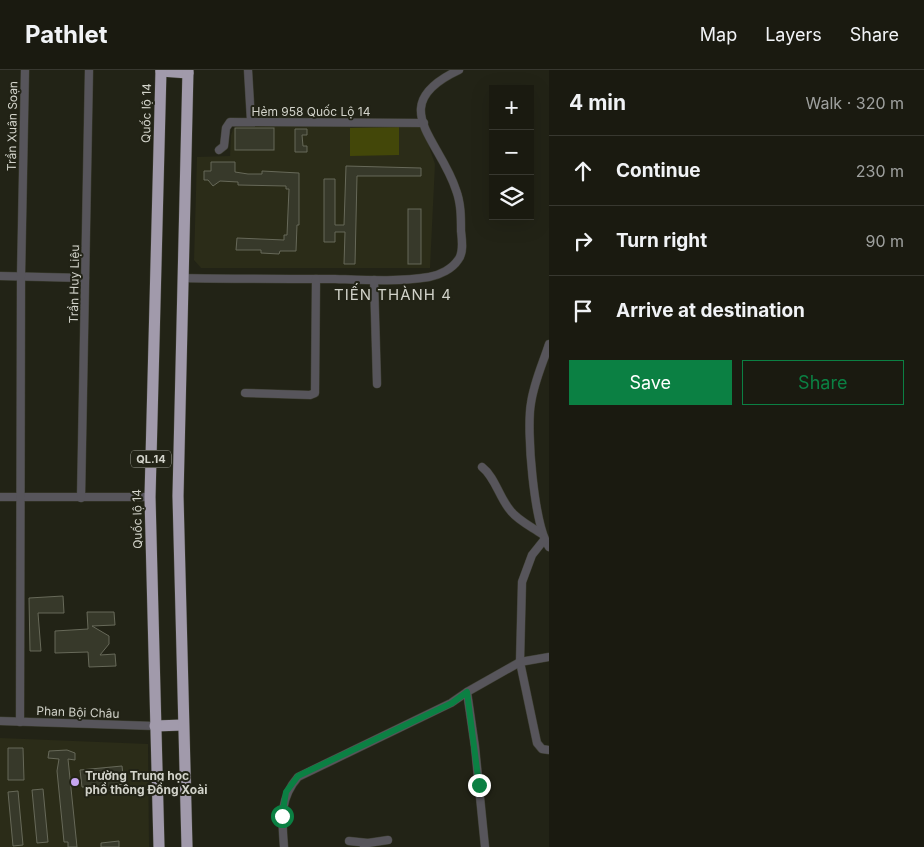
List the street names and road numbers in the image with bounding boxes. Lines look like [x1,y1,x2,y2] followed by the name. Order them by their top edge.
[4,81,20,171] street label: Trần Xuân Soạn
[138,83,154,143] street label: Quốc lộ 14
[251,104,371,119] street label: Hẻm 958 Quốc Lộ 14
[66,245,82,323] street label: Trần Huy Liệu
[131,450,171,468] road number: QL.14
[129,489,145,549] street label: Quốc lộ 14
[36,703,120,721] street label: Phan Bội Châu

